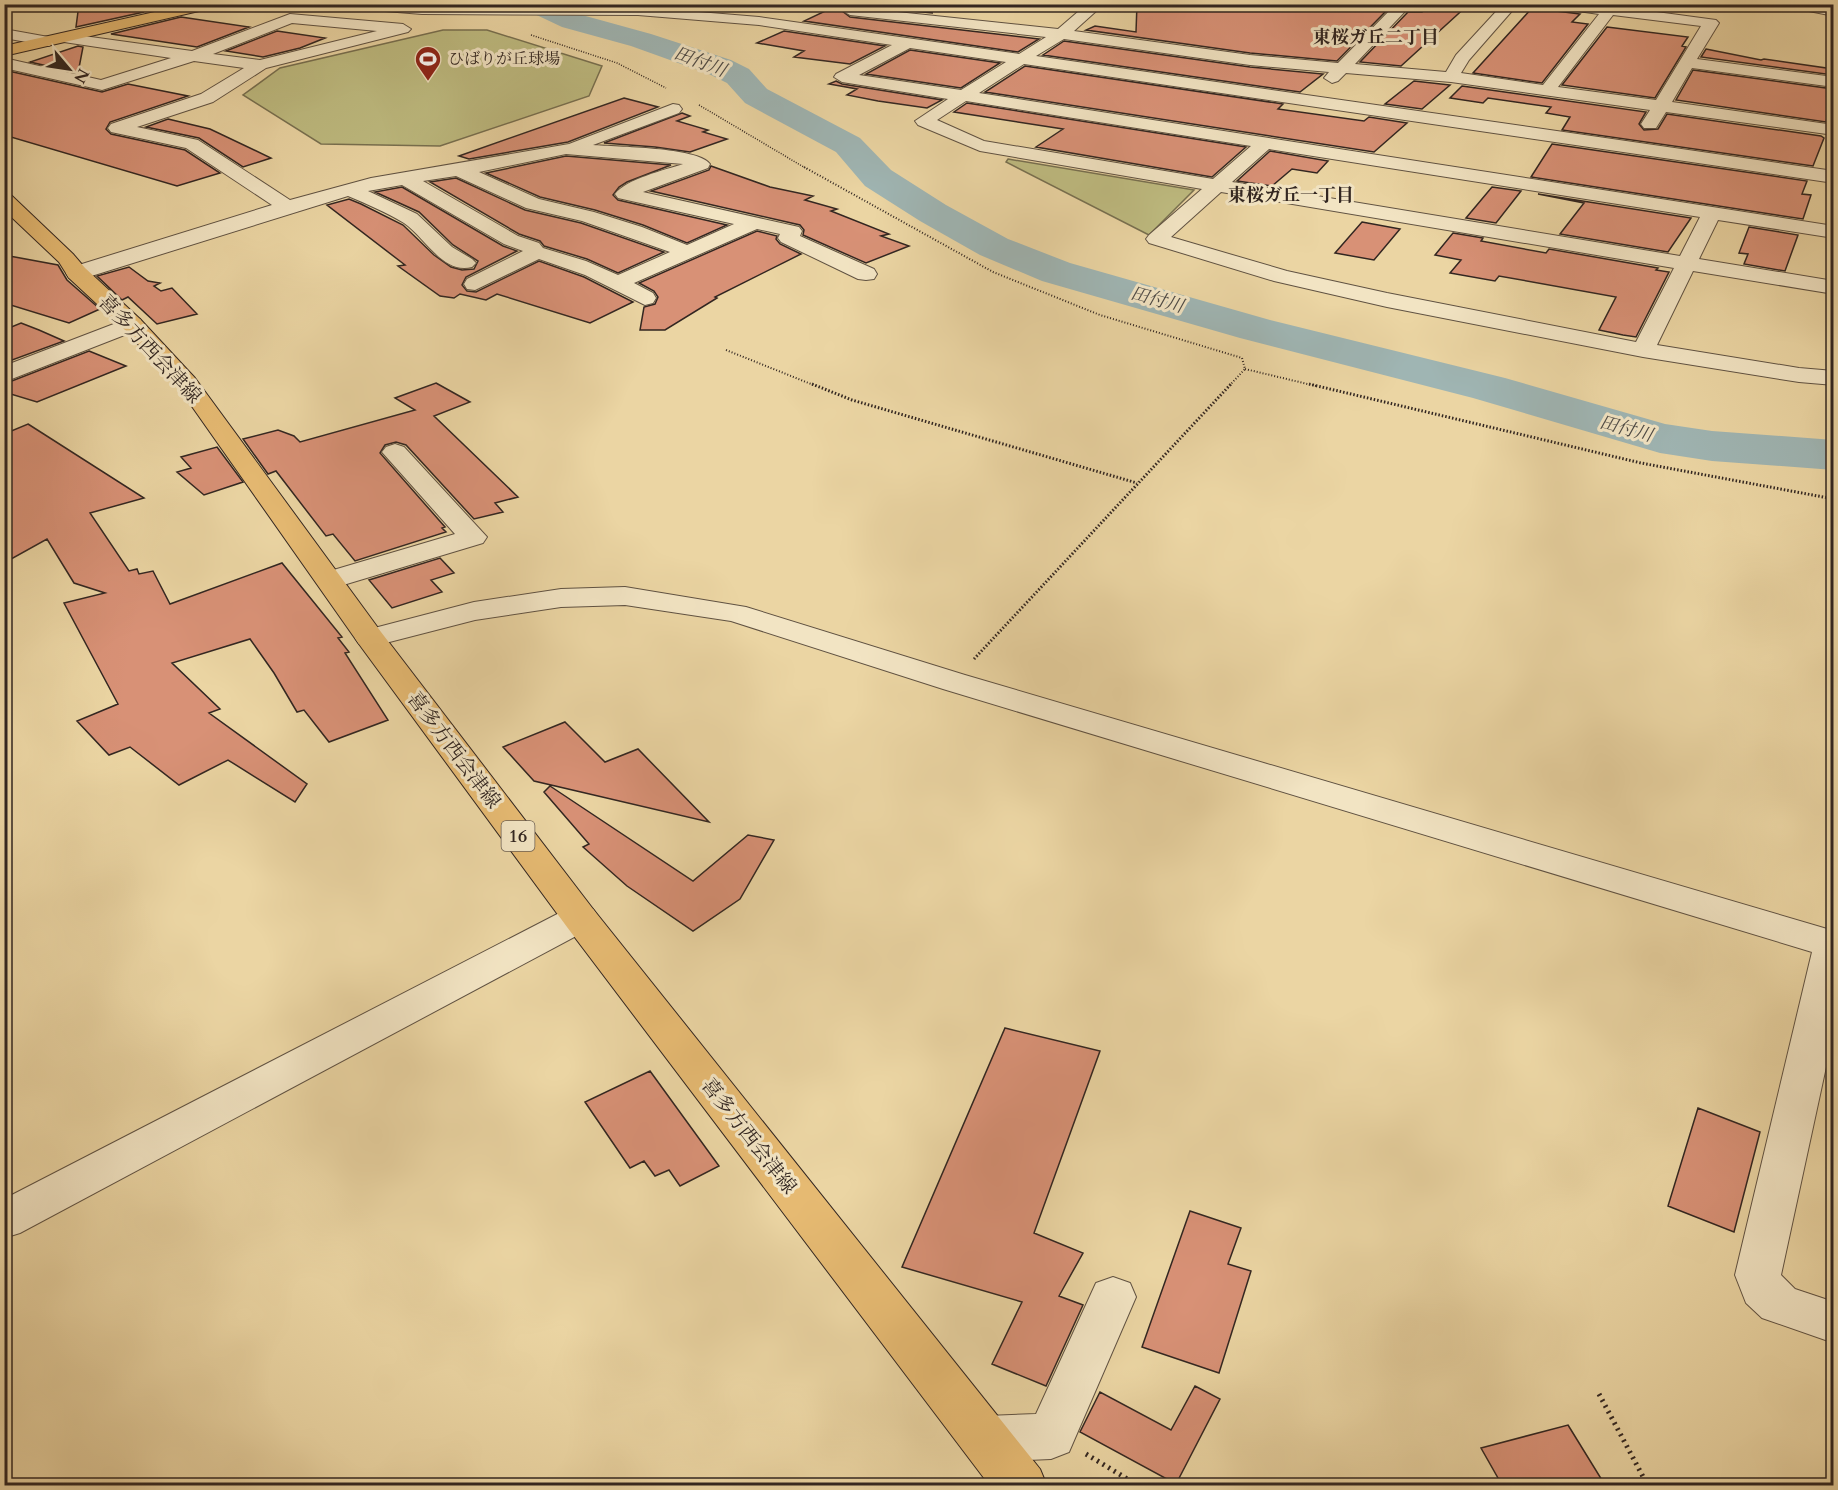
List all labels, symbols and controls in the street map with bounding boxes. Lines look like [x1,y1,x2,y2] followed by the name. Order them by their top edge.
[1313,25,1439,50] district label: 東桜ガ丘二丁目
[39,39,99,99] north arrow
[670,41,732,84] water label: 田付川
[413,44,443,82] sports icon: ひばりが丘球場
[448,48,560,70] place label: ひばりが丘球場
[68,64,94,87] text: N
[1228,183,1354,208] district label: 東桜ガ丘一丁目
[1128,281,1188,320] water label: 田付川
[92,289,208,409] street label: 喜多方西会津線
[1597,410,1657,449] water label: 田付川
[401,686,507,814] street label: 喜多方西会津線
[502,821,534,851] road number: 16
[695,1073,803,1199] street label: 喜多方西会津線

